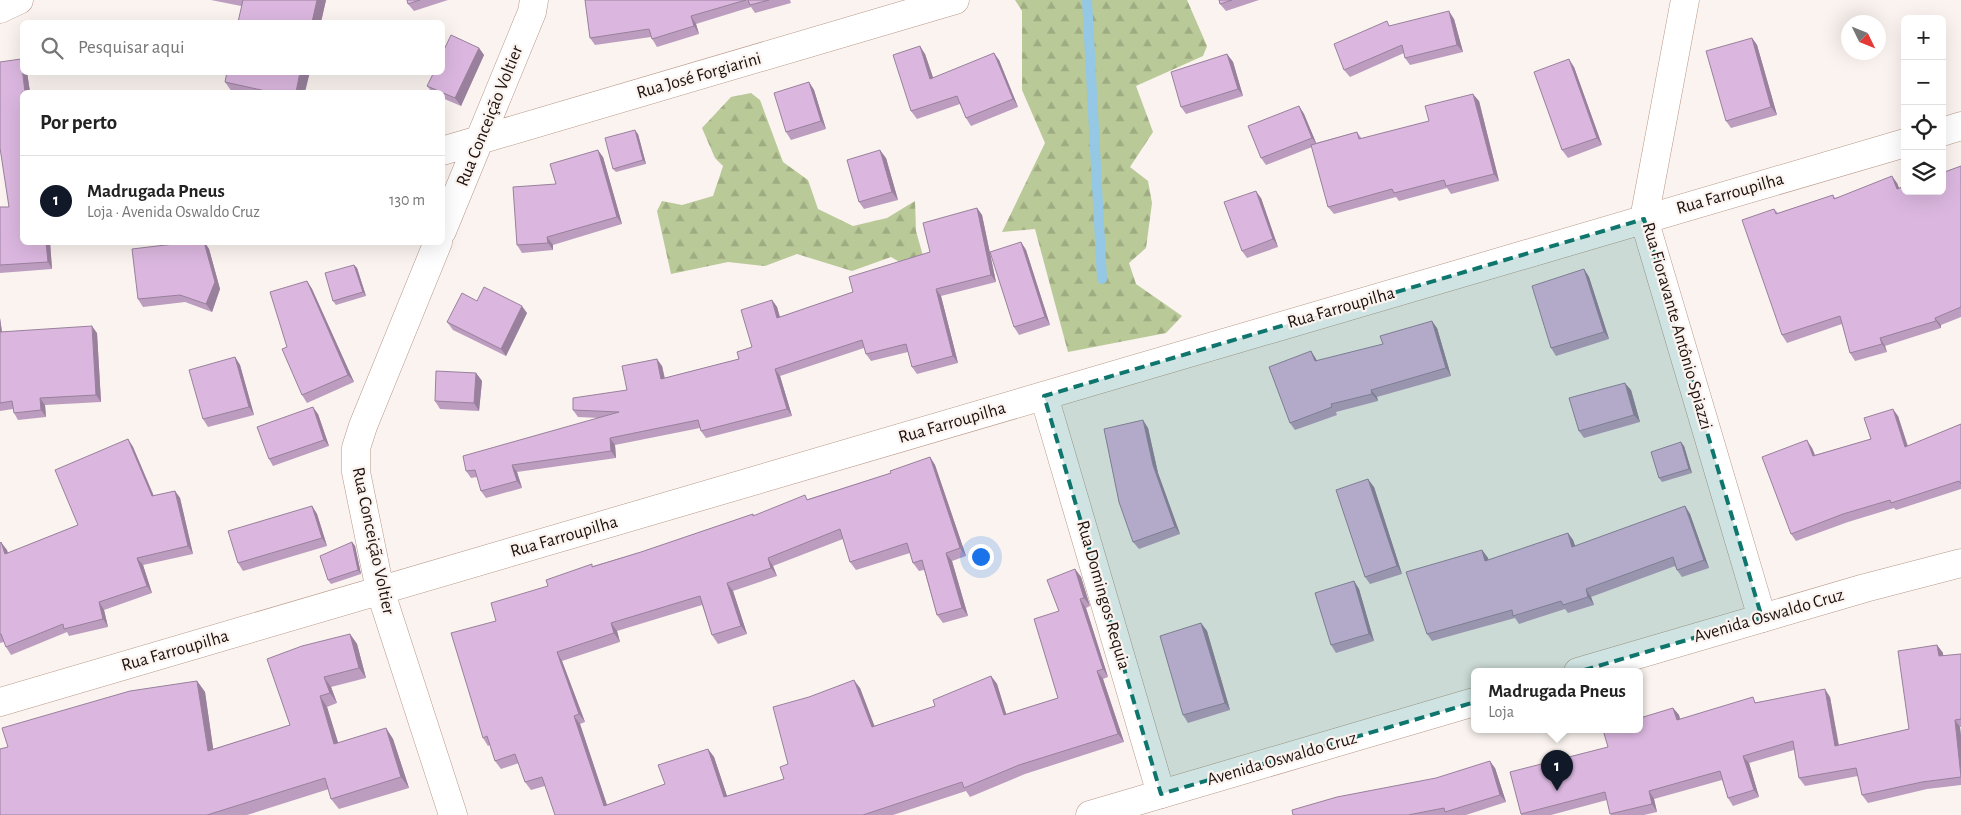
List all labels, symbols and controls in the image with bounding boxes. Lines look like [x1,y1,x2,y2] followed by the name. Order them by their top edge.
[1841,15,1886,60] north arrow
[1901,15,1946,195] map controls
[1901,15,1946,60] button: +
[20,20,445,75] search box
[38,34,66,62] icon: search
[78,38,184,57] text: Pesquisar aqui
[453,43,527,189] street label: Rua Conceição Voltier
[635,50,763,102] street label: Rua José Forgiarini
[1901,60,1946,105] button: −
[1901,105,1946,150] button: locate
[40,112,117,133] text: Por perto
[1901,150,1946,195] button: layers
[1674,170,1786,218] street label: Rua Farroupilha
[87,182,225,201] text: Madrugada Pneus
[53,192,59,208] text: 1
[389,192,425,208] text: 130 m
[87,204,260,220] text: Loja · Avenida Oswaldo Cruz
[1639,220,1715,432] street label: Rua Fioravante Antônio Spiazzi
[1285,284,1397,332] street label: Rua Farroupilha
[896,399,1008,447] street label: Rua Farroupilha
[349,466,397,617] street label: Rua Conceição Voltier
[508,513,620,561] street label: Rua Farroupilha
[1073,518,1133,672] street label: Rua Domingos Requia
[968,544,994,570] your location
[1692,586,1846,646] street label: Avenida Oswaldo Cruz
[119,627,231,675] street label: Rua Farroupilha
[1471,668,1643,733] popup
[1488,682,1626,701] text: Madrugada Pneus
[1488,704,1514,720] text: Loja
[1205,729,1359,789] street label: Avenida Oswaldo Cruz
[1541,750,1573,791] pin: 1

